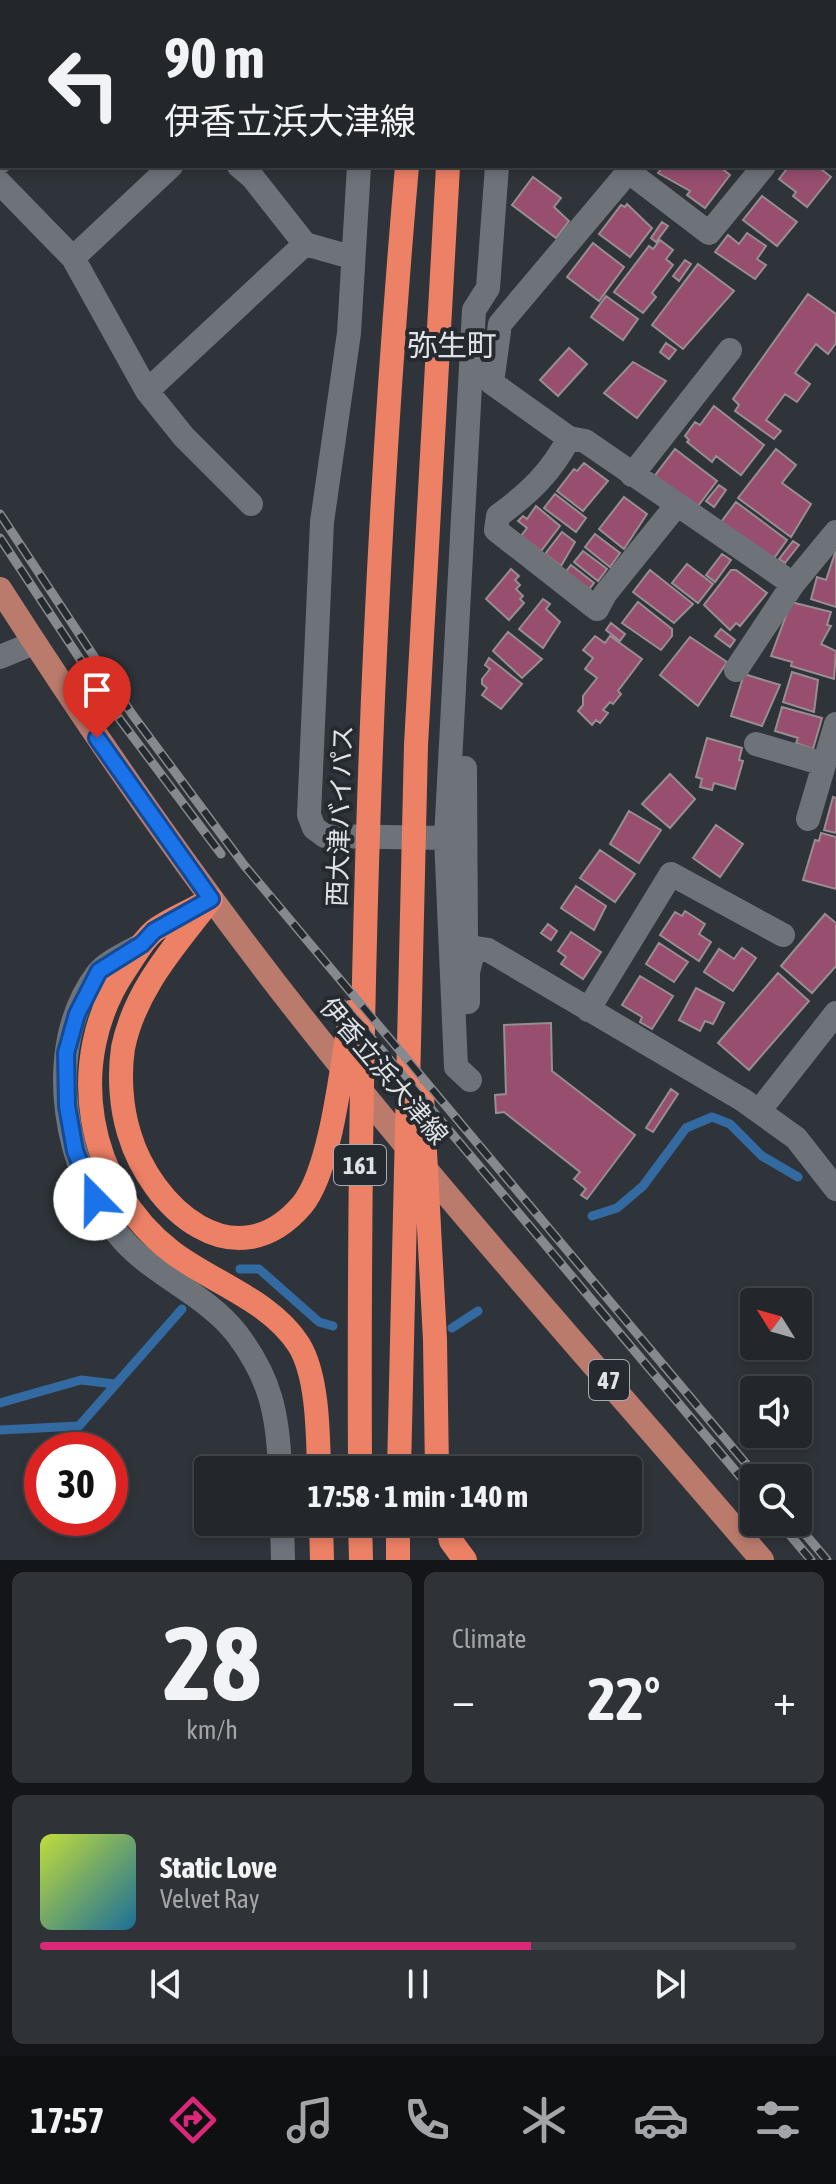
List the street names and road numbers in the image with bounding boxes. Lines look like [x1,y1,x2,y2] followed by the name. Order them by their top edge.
[322,725,358,907] street label: 西大津バイパス
[314,992,454,1150] street label: 伊香立浜大津線
[334,1145,386,1185] road number: 161
[589,1360,629,1400] road number: 47

